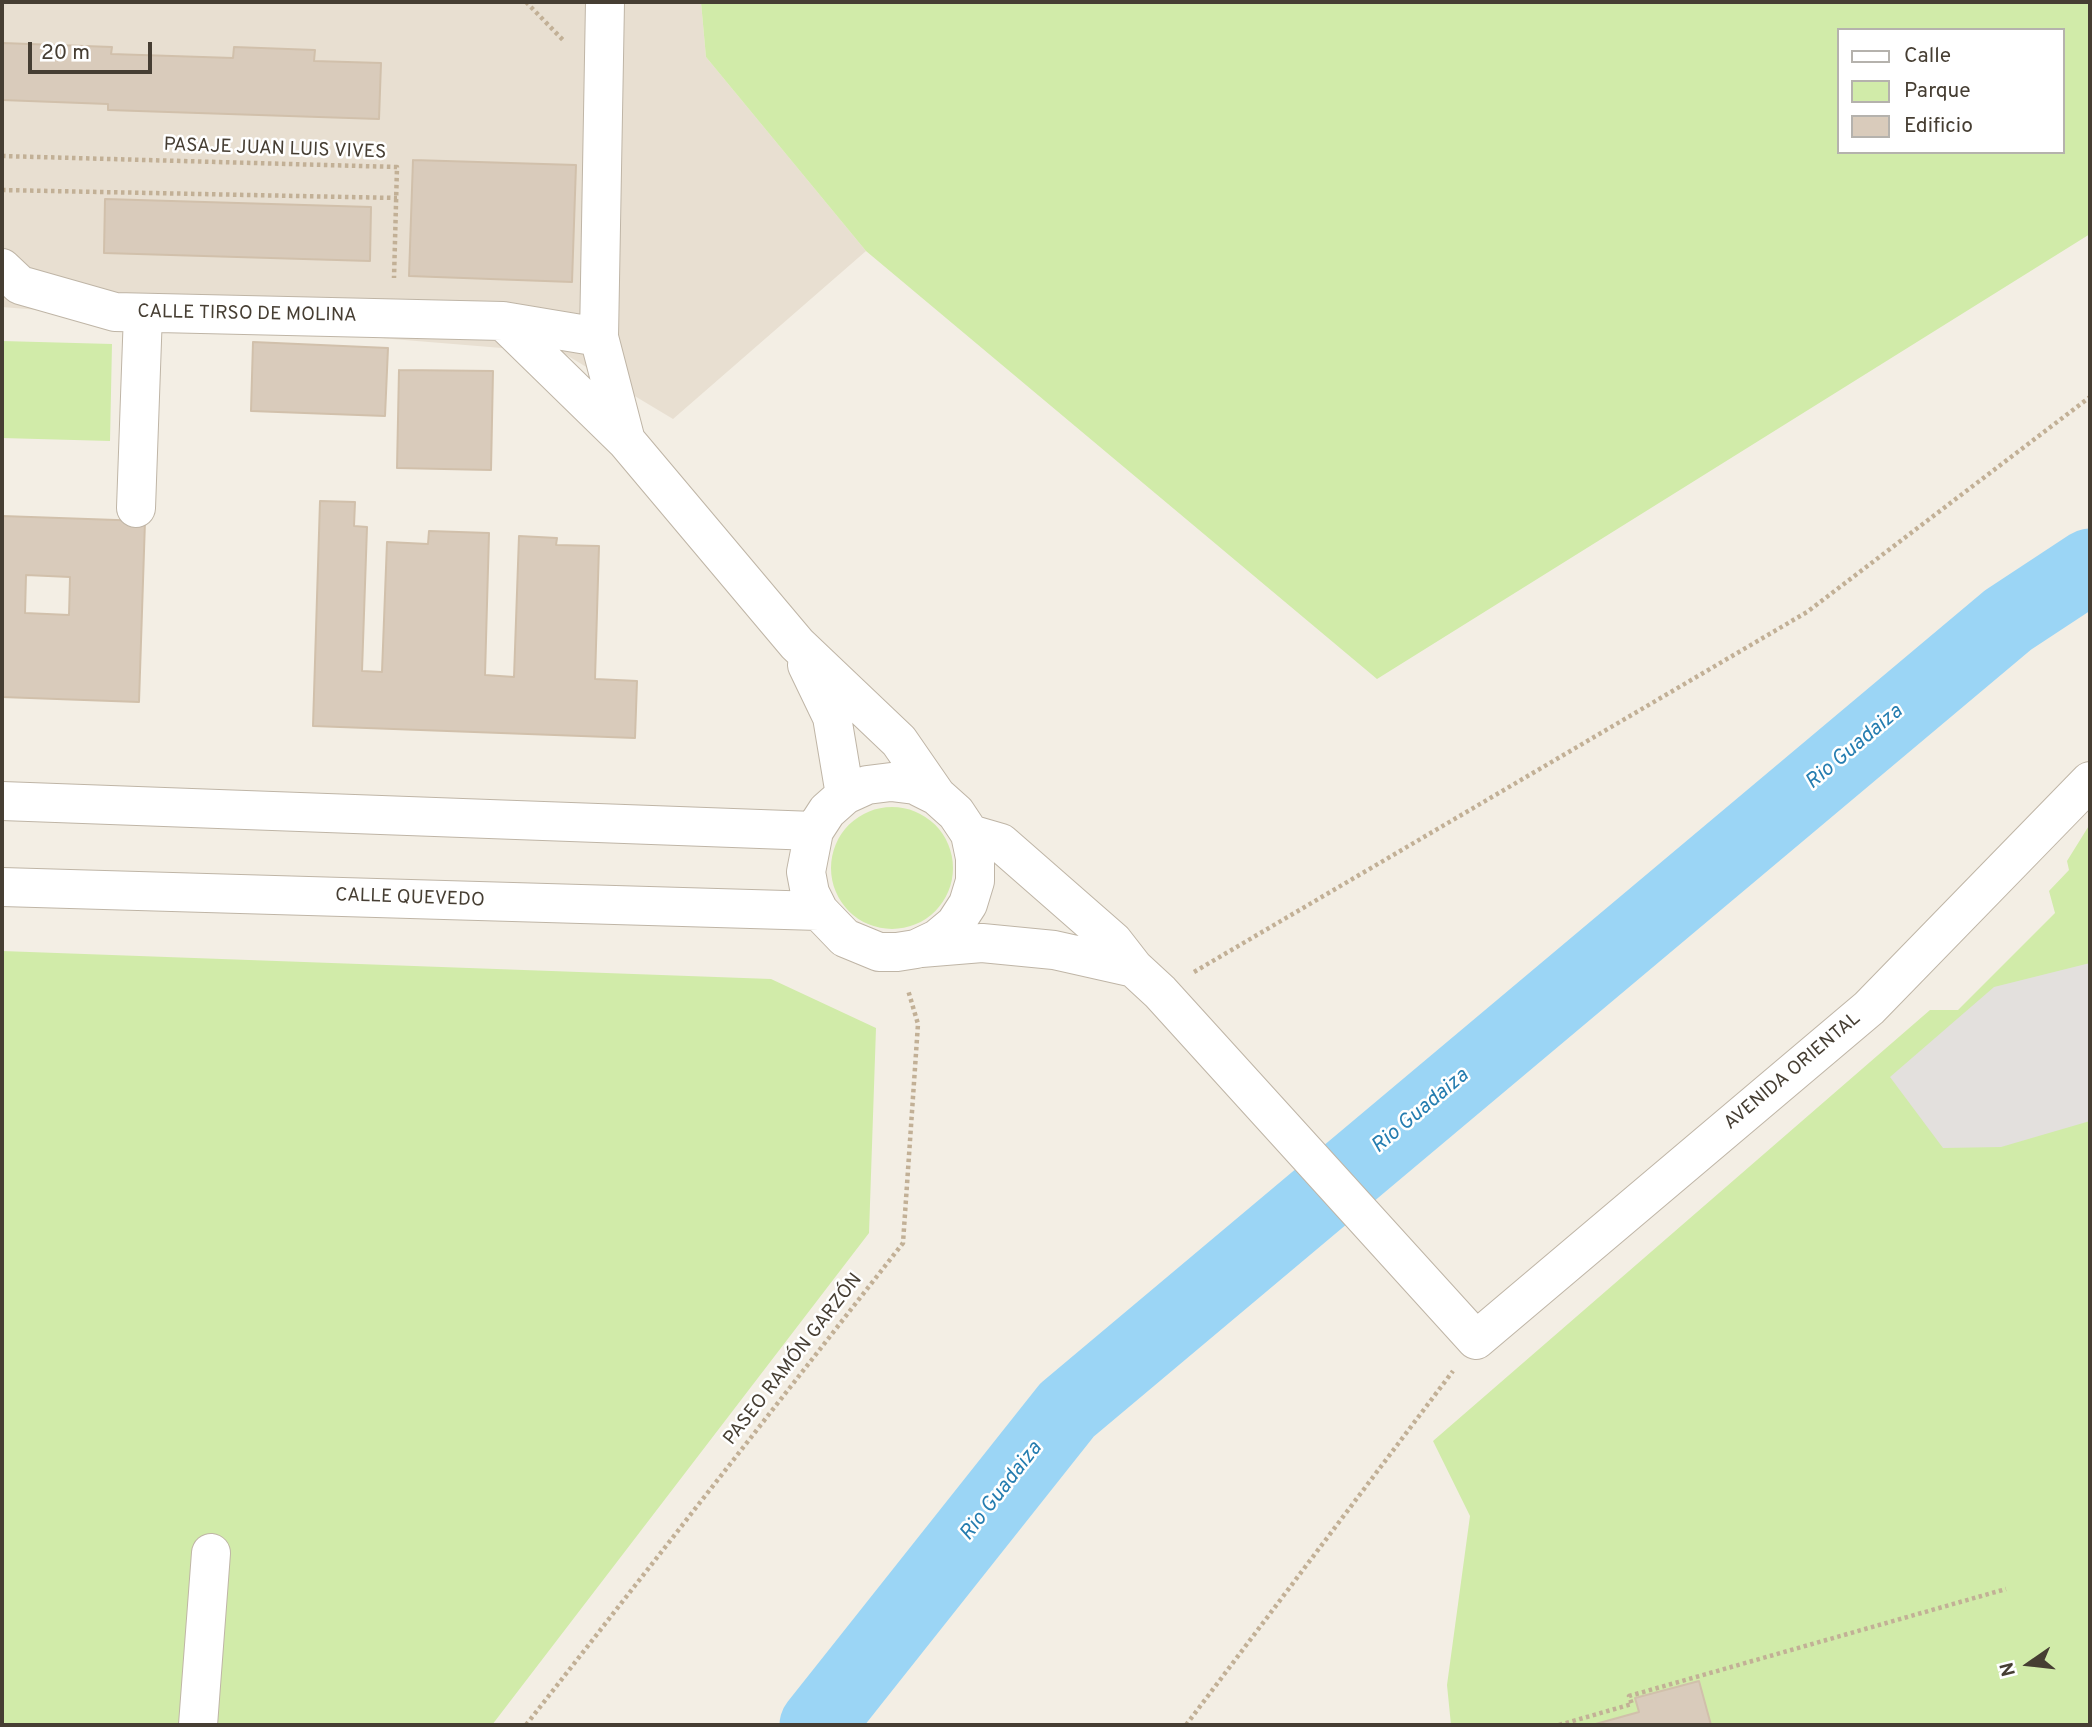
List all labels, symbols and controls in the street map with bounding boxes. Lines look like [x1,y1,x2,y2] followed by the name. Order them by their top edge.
[32,28,156,72] scale bar
[1836,28,2064,154] legend
[41,40,90,67] text: 20 m
[1904,43,1951,70] text: Calle
[1904,78,1971,105] text: Parque
[1904,113,1973,140] text: Edificio
[163,135,387,165] street label: PASAJE JUAN LUIS VIVES
[137,302,357,328] street label: CALLE TIRSO DE MOLINA
[1801,700,1909,796] water label: Rio Guadaiza
[335,885,485,913] street label: CALLE QUEVEDO
[1720,1008,1866,1136] street label: AVENIDA ORIENTAL
[1367,1064,1475,1160] water label: Rio Guadaiza
[720,1270,868,1450] street label: PASEO RAMÓN GARZÓN
[955,1437,1049,1547] water label: Rio Guadaiza
[1994,1629,2064,1699] north arrow
[1995,1660,2022,1679] text: N

